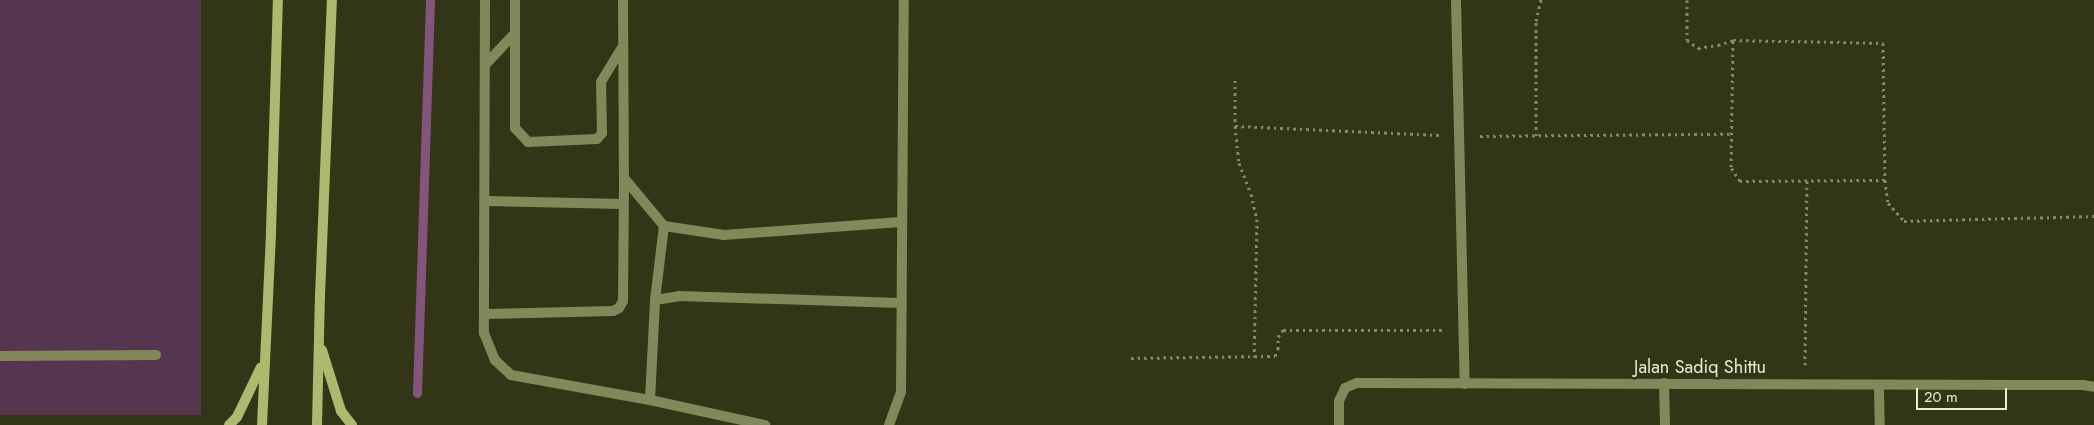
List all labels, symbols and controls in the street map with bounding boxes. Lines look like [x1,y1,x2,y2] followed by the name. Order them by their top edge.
[1634,356,1766,378] street label: Jalan Sadiq Shittu
[1919,378,2010,410] scale bar
[1924,386,1958,408] text: 20 m

